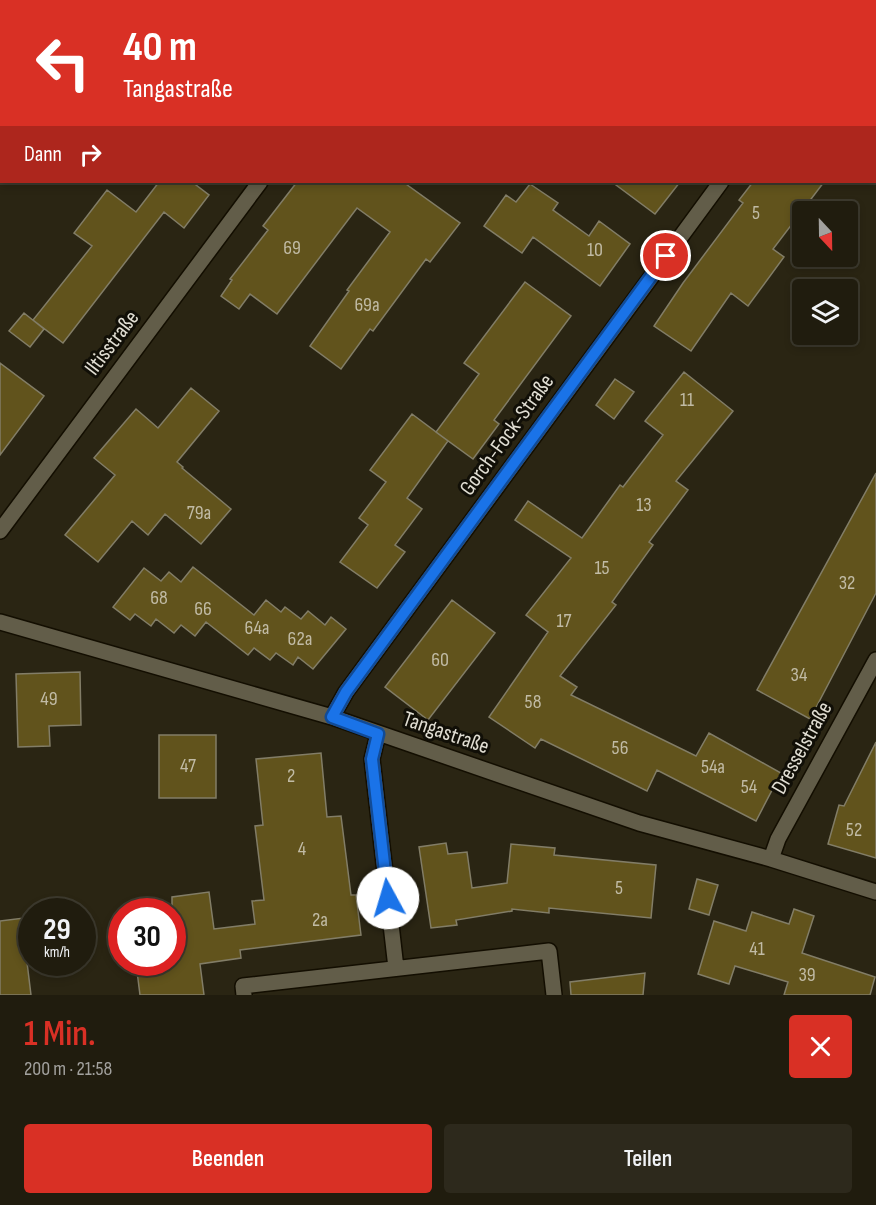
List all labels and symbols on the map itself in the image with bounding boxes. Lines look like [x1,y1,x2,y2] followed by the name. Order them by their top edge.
[752,201,760,225] house number: 5
[792,201,858,267] north arrow
[640,230,691,281] pin
[283,236,301,260] house number: 69
[587,238,603,262] house number: 10
[354,293,380,317] house number: 69a
[79,305,145,381] street label: Iltisstraße
[454,369,560,501] street label: Gorch-Fock-Straße
[680,388,694,412] house number: 11
[636,493,652,517] house number: 13
[187,501,211,525] house number: 79a
[594,556,610,580] house number: 15
[839,571,855,595] house number: 32
[150,586,168,610] house number: 68
[194,597,212,621] house number: 66
[557,609,571,633] house number: 17
[244,616,270,640] house number: 64a
[288,627,312,651] house number: 62a
[431,648,449,672] house number: 60
[791,663,807,687] house number: 34
[40,687,58,711] house number: 49
[525,690,541,714] house number: 58
[766,697,838,799] street label: Dresselstraße
[399,706,493,760] street label: Tangastraße
[612,736,628,760] house number: 56
[180,754,196,778] house number: 47
[701,755,725,779] house number: 54a
[287,764,295,788] house number: 2
[741,775,757,799] house number: 54
[846,818,862,842] house number: 52
[298,837,306,861] house number: 4
[356,866,420,930] position arrow
[615,876,623,900] house number: 5
[108,898,186,976] speed limit sign: 30
[312,908,328,932] house number: 2a
[749,937,765,961] house number: 41
[798,963,816,987] house number: 39

